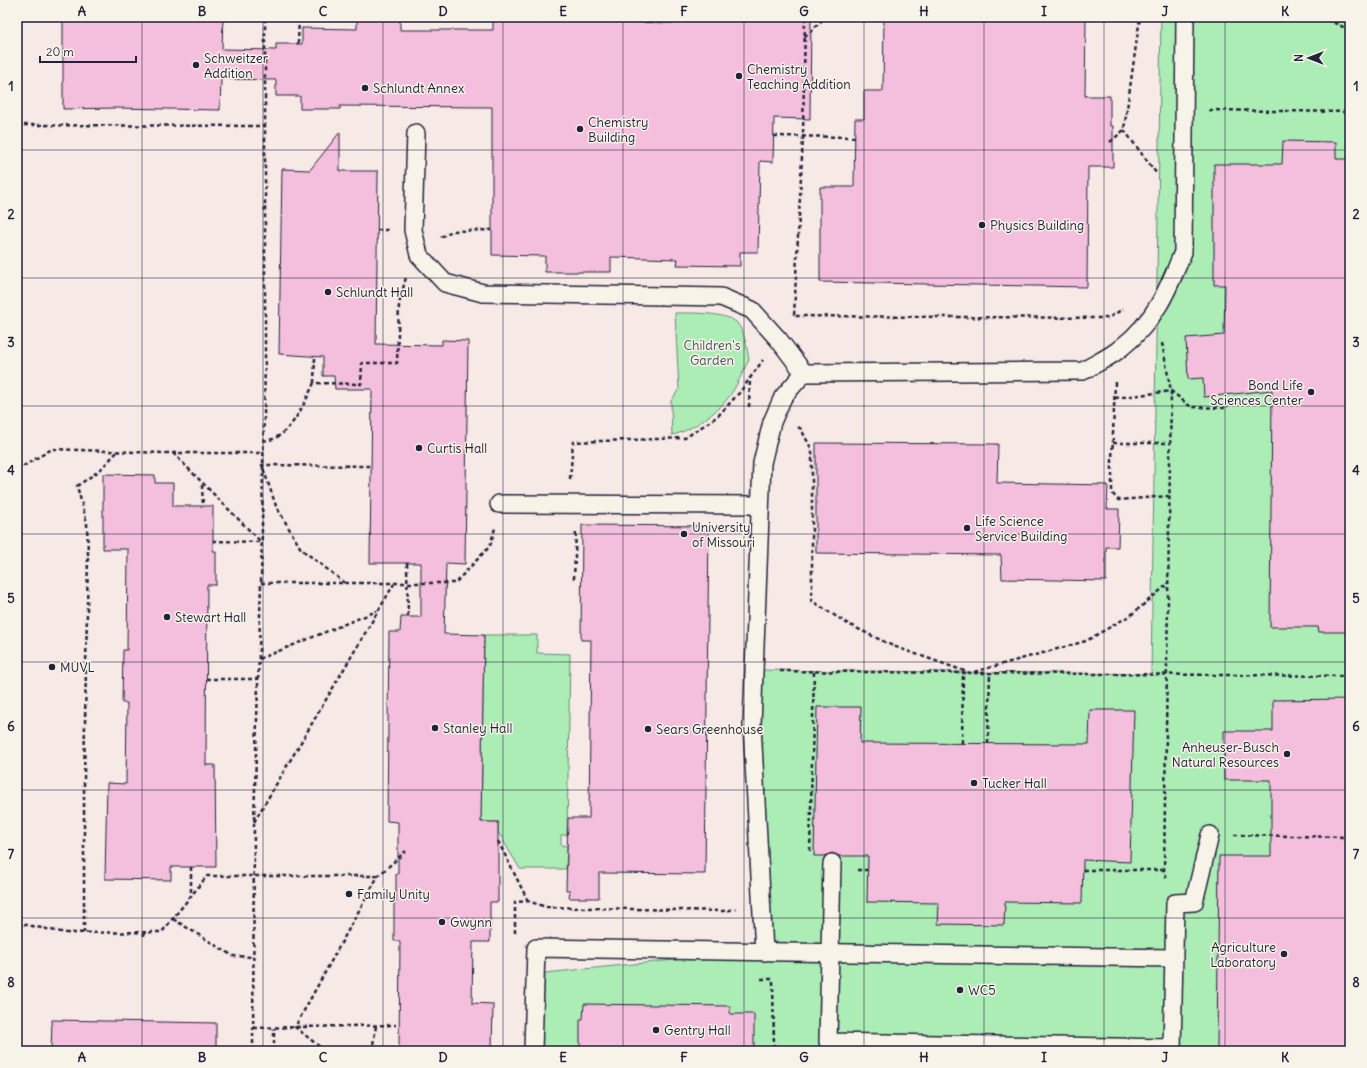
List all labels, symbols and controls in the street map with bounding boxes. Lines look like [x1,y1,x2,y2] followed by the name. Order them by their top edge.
[78,3,87,20] text: A
[198,3,207,20] text: B
[319,3,328,20] text: C
[438,3,448,20] text: D
[559,3,567,20] text: E
[680,3,688,20] text: F
[799,3,809,20] text: G
[919,3,929,20] text: H
[1041,3,1047,20] text: I
[1162,3,1169,20] text: J
[1281,3,1290,20] text: K
[40,38,136,64] scale bar
[1289,38,1329,78] north arrow
[46,44,74,59] text: 20 m
[204,50,269,82] place label: Schweitzer Addition
[1292,54,1306,62] text: N
[191,60,201,70] marker: Schweitzer Addition
[747,61,851,93] place label: Chemistry Teaching Addition
[734,71,744,81] marker: Chemistry Teaching Addition
[8,78,14,95] text: 1
[1353,78,1359,95] text: 1
[373,80,465,97] place label: Schlundt Annex
[360,83,370,93] marker: Schlundt Annex
[588,114,648,146] place label: Chemistry Building
[575,124,585,134] marker: Chemistry Building
[7,206,15,223] text: 2
[1352,206,1360,223] text: 2
[990,217,1084,234] place label: Physics Building
[977,220,987,230] marker: Physics Building
[336,284,413,301] place label: Schlundt Hall
[323,287,333,297] marker: Schlundt Hall
[7,334,15,351] text: 3
[1352,334,1360,351] text: 3
[683,337,741,369] park label: Children's Garden
[1210,377,1304,409] place label: Bond Life Sciences Center
[1306,387,1316,397] marker: Bond Life Sciences Center
[427,440,487,457] place label: Curtis Hall
[414,443,424,453] marker: Curtis Hall
[7,462,15,479] text: 4
[1352,462,1360,479] text: 4
[975,513,1068,545] place label: Life Science Service Building
[692,519,755,551] place label: University of Missouri
[962,523,972,533] marker: Life Science Service Building
[679,529,689,539] marker: University of Missouri
[7,590,15,607] text: 5
[1352,590,1360,607] text: 5
[175,609,246,626] place label: Stewart Hall
[162,612,172,622] marker: Stewart Hall
[60,659,95,676] place label: MUVL
[47,662,57,672] marker: MUVL
[7,718,15,735] text: 6
[1352,718,1360,735] text: 6
[443,720,512,737] place label: Stanley Hall
[656,721,763,738] place label: Sears Greenhouse
[430,723,440,733] marker: Stanley Hall
[643,724,653,734] marker: Sears Greenhouse
[1172,739,1279,771] place label: Anheuser-Busch Natural Resources
[1282,749,1292,759] marker: Anheuser-Busch Natural Resources
[982,775,1047,792] place label: Tucker Hall
[969,778,979,788] marker: Tucker Hall
[8,846,15,863] text: 7
[1353,846,1360,863] text: 7
[357,886,430,903] place label: Family Unity
[344,889,354,899] marker: Family Unity
[450,914,493,931] place label: Gwynn
[437,917,447,927] marker: Gwynn
[1210,939,1276,971] place label: Agriculture Laboratory
[1279,949,1289,959] marker: Agriculture Laboratory
[7,974,15,991] text: 8
[1352,974,1360,991] text: 8
[968,982,996,999] place label: WC5
[955,985,965,995] marker: WC5
[664,1022,731,1039] place label: Gentry Hall
[651,1025,661,1035] marker: Gentry Hall
[78,1049,87,1066] text: A
[198,1049,207,1066] text: B
[319,1049,328,1066] text: C
[438,1049,448,1066] text: D
[559,1049,567,1066] text: E
[680,1049,688,1066] text: F
[799,1049,809,1066] text: G
[919,1049,929,1066] text: H
[1041,1049,1047,1066] text: I
[1162,1049,1169,1066] text: J
[1281,1049,1290,1066] text: K

